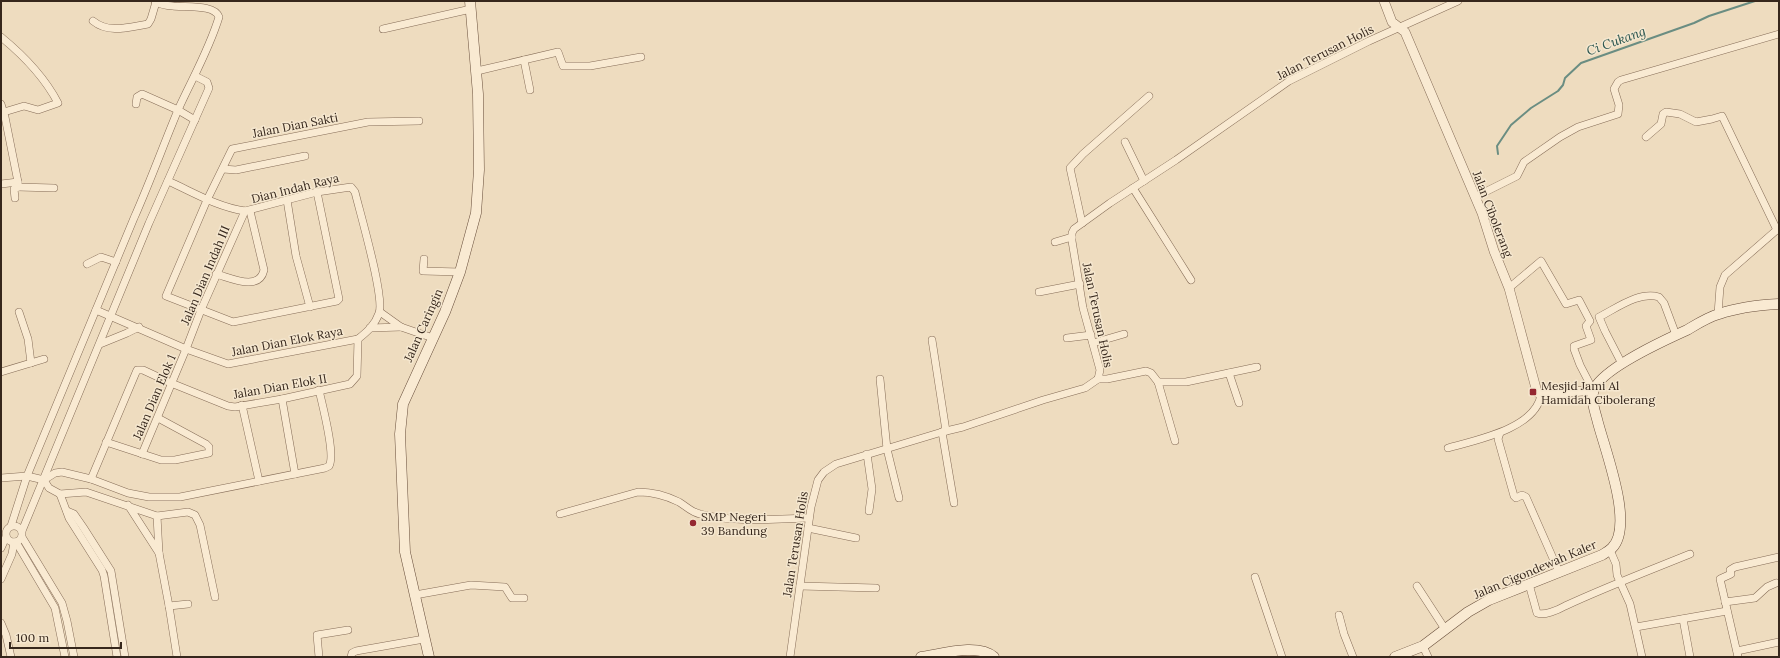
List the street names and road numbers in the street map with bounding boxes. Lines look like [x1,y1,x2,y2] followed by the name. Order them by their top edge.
[1273,21,1376,83] street label: Jalan Terusan Holis
[250,109,339,141] street label: Jalan Dian Sakti
[1469,168,1516,260] street label: Jalan Cibolerang
[250,170,340,206] street label: Dian Indah Raya
[177,223,233,328] street label: Jalan Dian Indah III
[1079,260,1117,369] street label: Jalan Terusan Holis
[400,286,446,365] street label: Jalan Caringin
[229,323,344,359] street label: Jalan Dian Elok Raya
[129,352,179,443] street label: Jalan Dian Elok 1
[231,370,328,402] street label: Jalan Dian Elok II
[779,490,811,599] street label: Jalan Terusan Holis
[1470,536,1599,602] street label: Jalan Cigondewah Kaler

